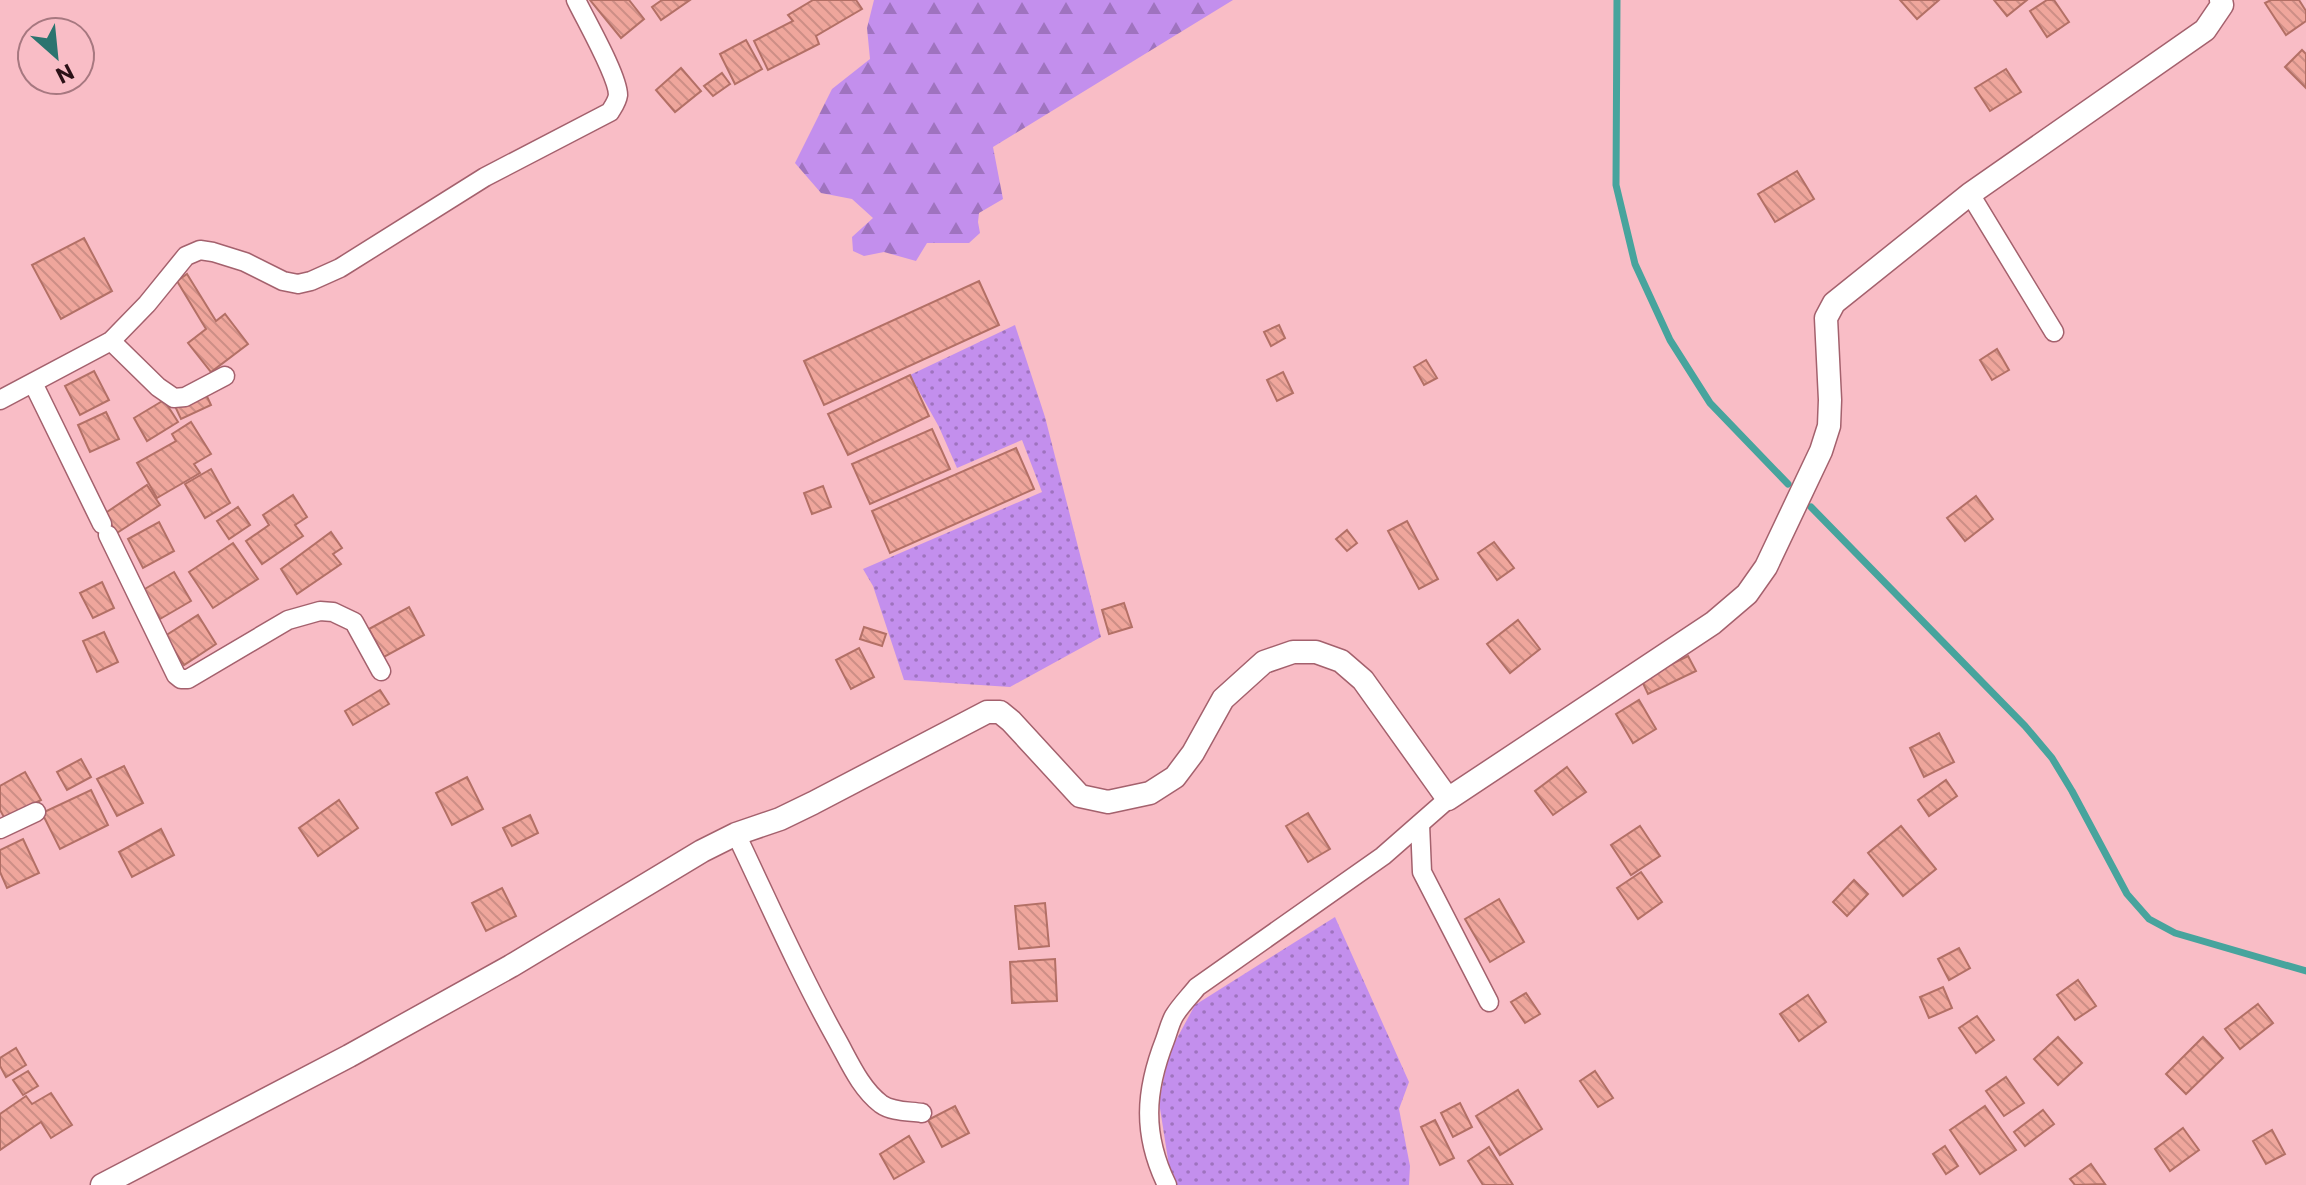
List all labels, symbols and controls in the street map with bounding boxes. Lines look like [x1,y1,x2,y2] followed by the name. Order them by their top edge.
[16,16,96,96] north arrow
[52,58,79,90] text: N

